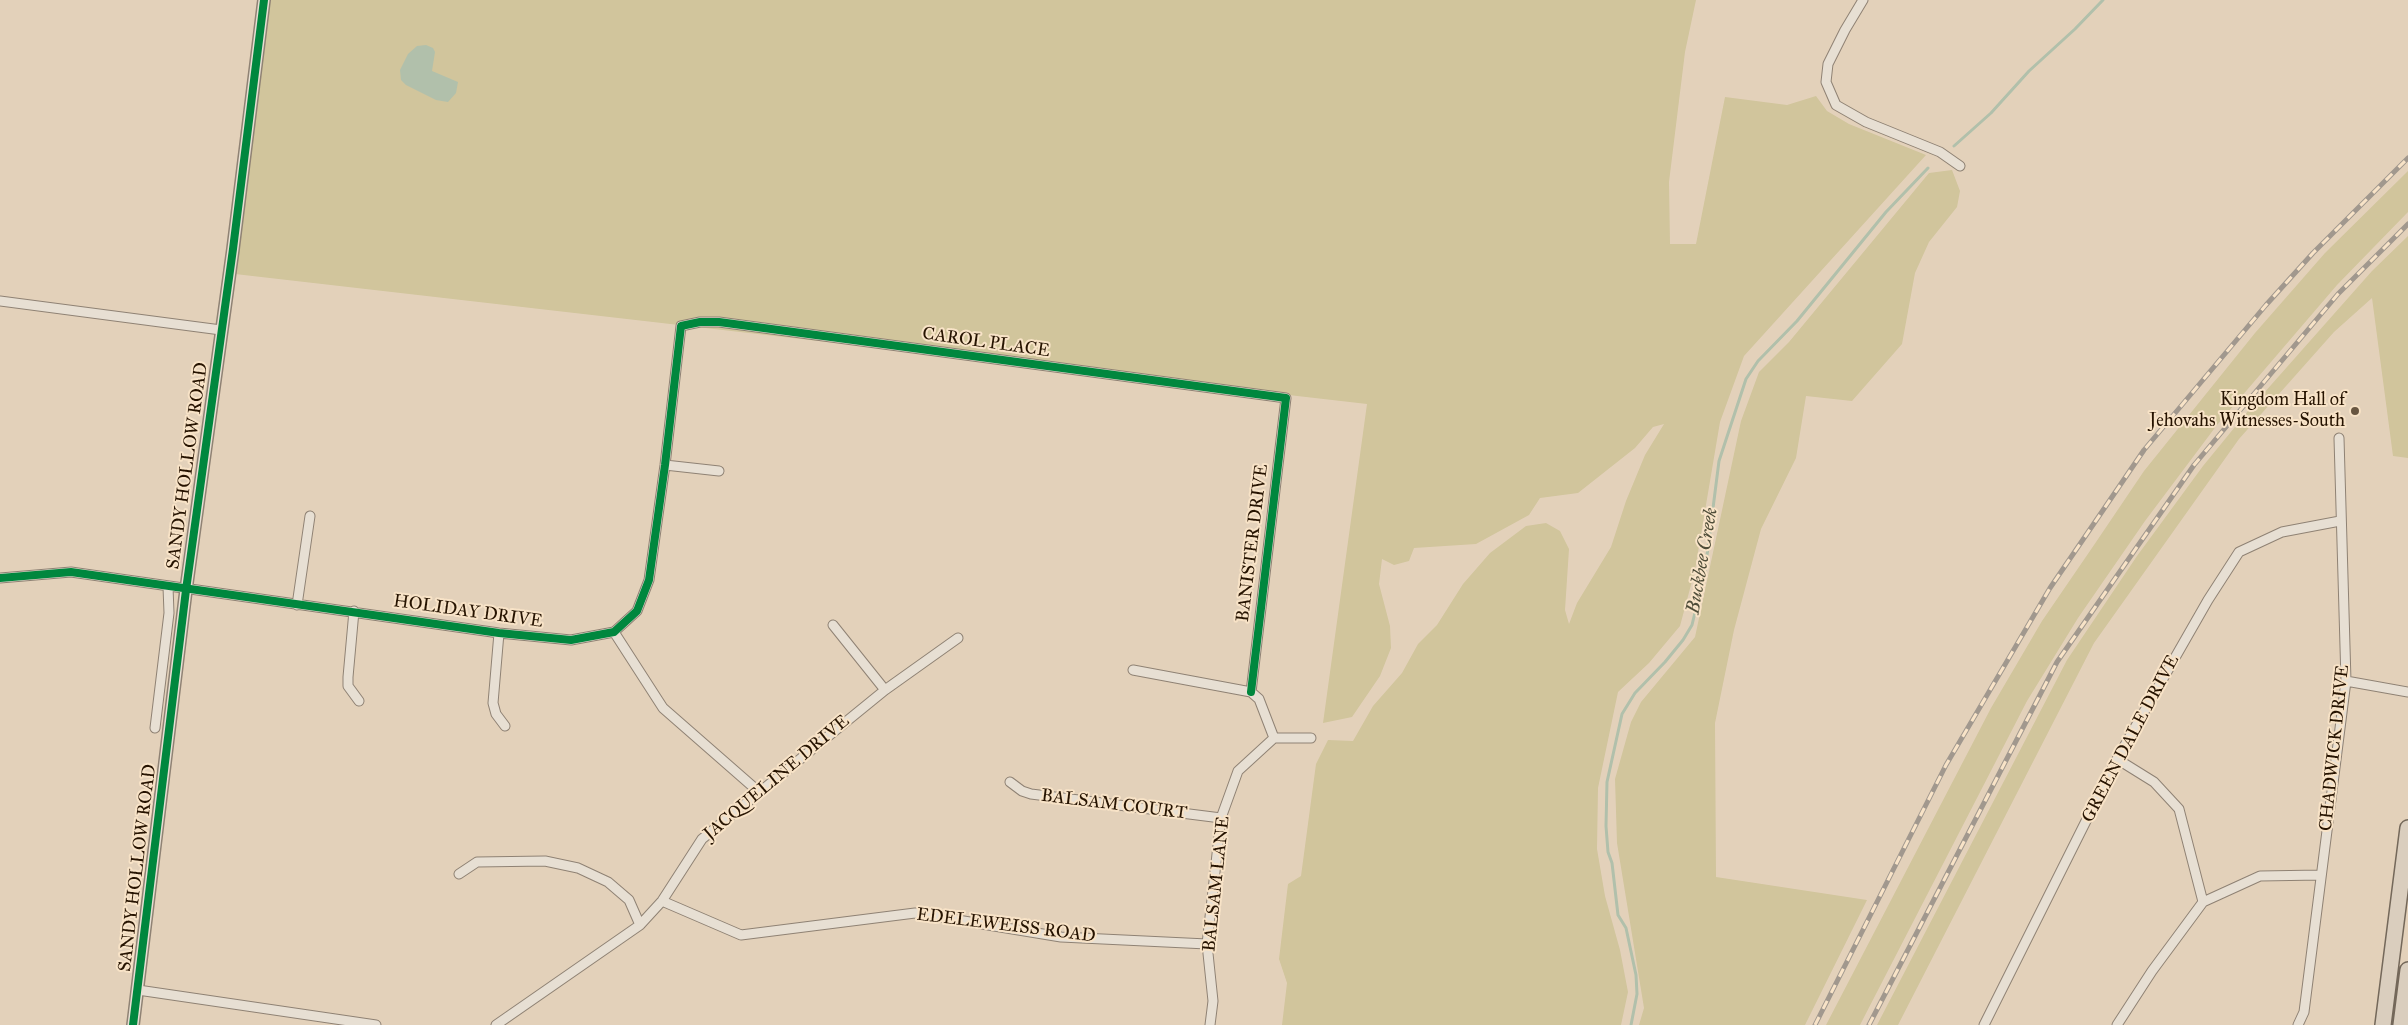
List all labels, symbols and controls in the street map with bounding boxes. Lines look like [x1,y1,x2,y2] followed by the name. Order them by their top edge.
[921,323,1051,363] street label: CAROL PLACE
[163,361,213,571] street label: SANDY HOLLOW ROAD
[2149,390,2345,432] place label: Kingdom Hall of Jehovahs Witnesses-South
[2349,405,2361,417] marker: Kingdom Hall of Jehovahs Witnesses-South
[1233,463,1273,623] street label: BANISTER DRIVE
[1682,506,1724,616] water label: Buckbee Creek
[392,591,544,633] street label: HOLIDAY DRIVE
[2078,652,2184,826] street label: GREEN DALE DRIVE
[2316,664,2354,832] street label: CHADWICK DRIVE
[700,711,854,845] street label: JACQUELINE DRIVE
[115,763,161,973] street label: SANDY HOLLOW ROAD
[1040,785,1188,825] street label: BALSAM COURT
[1199,815,1235,953] street label: BALSAM LANE
[915,904,1097,948] street label: EDELEWEISS ROAD

